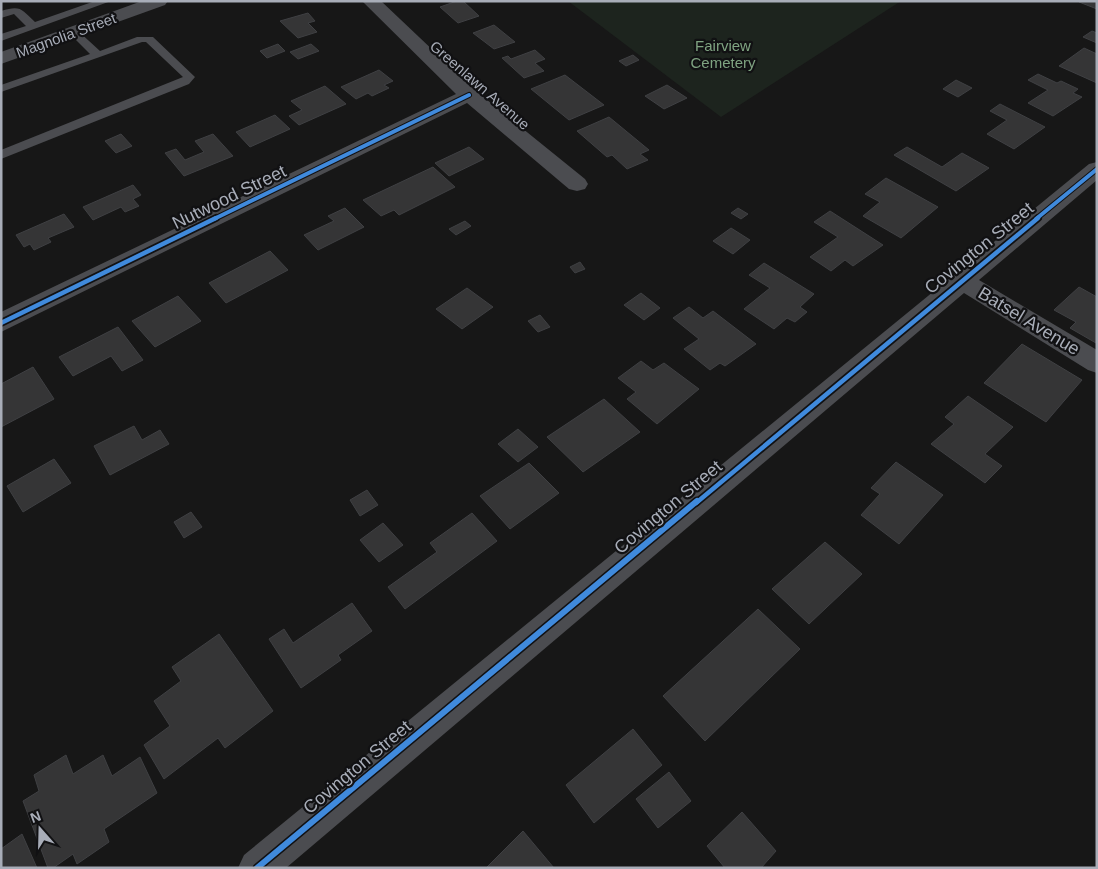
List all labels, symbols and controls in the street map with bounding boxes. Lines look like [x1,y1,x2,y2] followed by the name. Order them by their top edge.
[14,9,119,61] street label: Magnolia Street
[427,37,533,133] street label: Greenlawn Avenue
[690,37,756,71] park label: Fairview Cemetery
[169,161,289,233] street label: Nutwood Street
[921,198,1037,298] street label: Covington Street
[975,283,1083,359] street label: Batsel Avenue
[610,456,726,558] street label: Covington Street
[299,716,415,818] street label: Covington Street
[15,804,65,854] north arrow
[28,808,43,826] text: N

